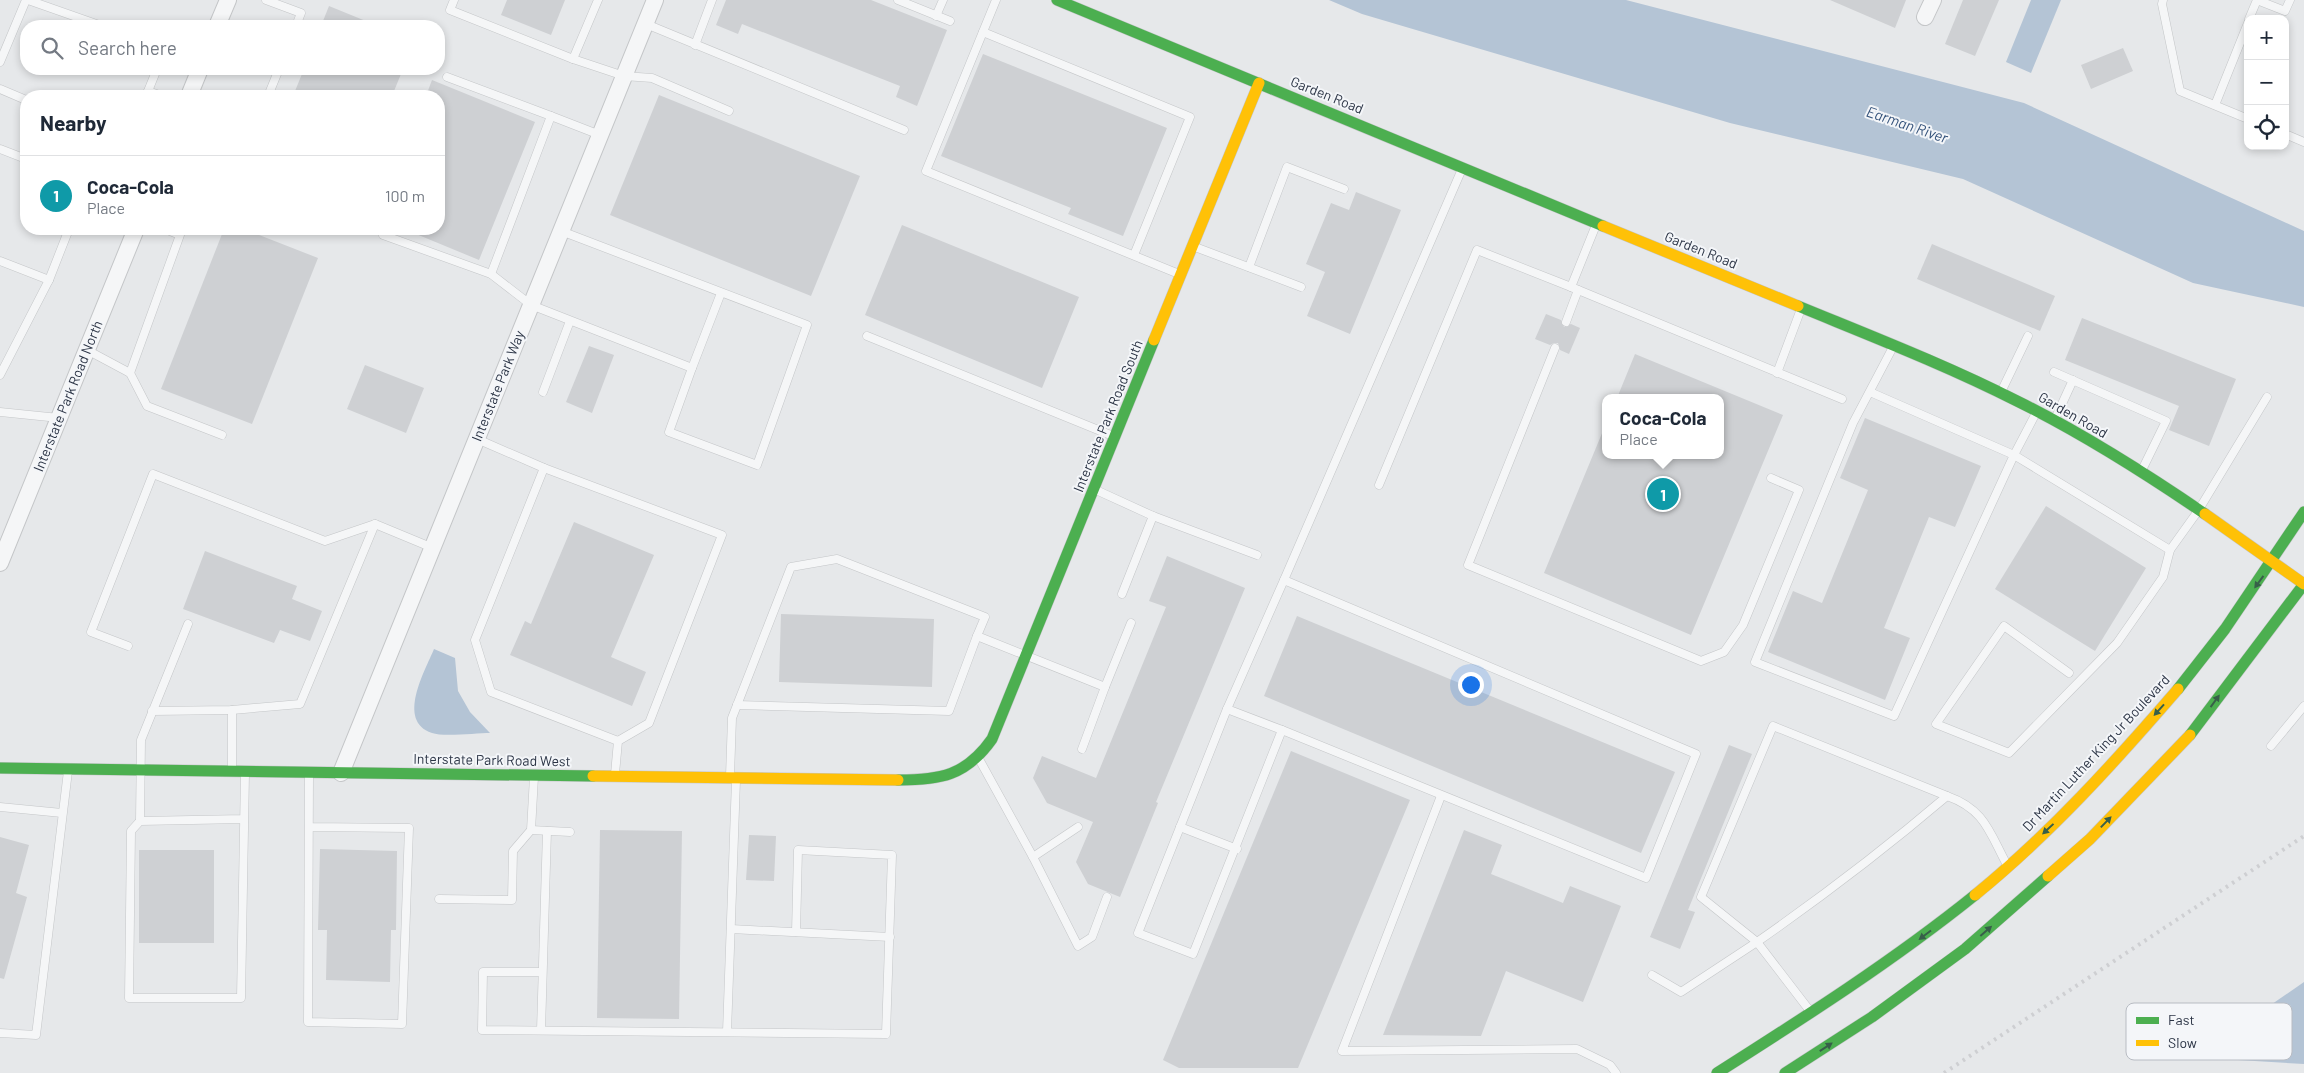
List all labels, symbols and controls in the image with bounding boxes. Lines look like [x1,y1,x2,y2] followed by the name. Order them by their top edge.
[2244,15,2289,150] map controls
[2244,15,2289,60] button: +
[20,20,445,75] search box
[38,34,66,62] icon: search
[78,36,177,59] text: Search here
[2244,60,2289,105] button: −
[1288,72,1366,117] street label: Garden Road
[1864,102,1951,147] water label: Earman River
[2244,105,2289,150] button: locate
[40,110,106,135] text: Nearby
[87,175,174,198] text: Coca-Cola
[53,186,59,205] text: 1
[385,186,425,205] text: 100 m
[87,198,125,217] text: Place
[1662,227,1740,272] street label: Garden Road
[29,318,106,474] street label: Interstate Park Road North
[468,327,528,444] street label: Interstate Park Way
[1069,337,1146,494] street label: Interstate Park Road South
[2036,388,2111,441] street label: Garden Road
[1602,394,1724,459] popup
[1620,406,1706,429] text: Coca-Cola
[1620,429,1658,448] text: Place
[1647,475,1679,513] pin: 1
[2254,575,2264,589] one-way arrow
[2018,671,2173,835] street label: Dr Martin Luther King Jr Boulevard
[1458,672,1484,698] your location
[2210,695,2220,708] one-way arrow
[2153,704,2165,716] one-way arrow
[413,750,571,769] street label: Interstate Park Road West
[2100,816,2112,828] one-way arrow
[2042,823,2054,835] one-way arrow
[1980,926,1992,937] one-way arrow
[1919,929,1932,940] one-way arrow
[2126,1003,2292,1060] legend
[2168,1011,2194,1028] text: Fast
[2168,1034,2197,1051] text: Slow
[1819,1042,1833,1051] one-way arrow

